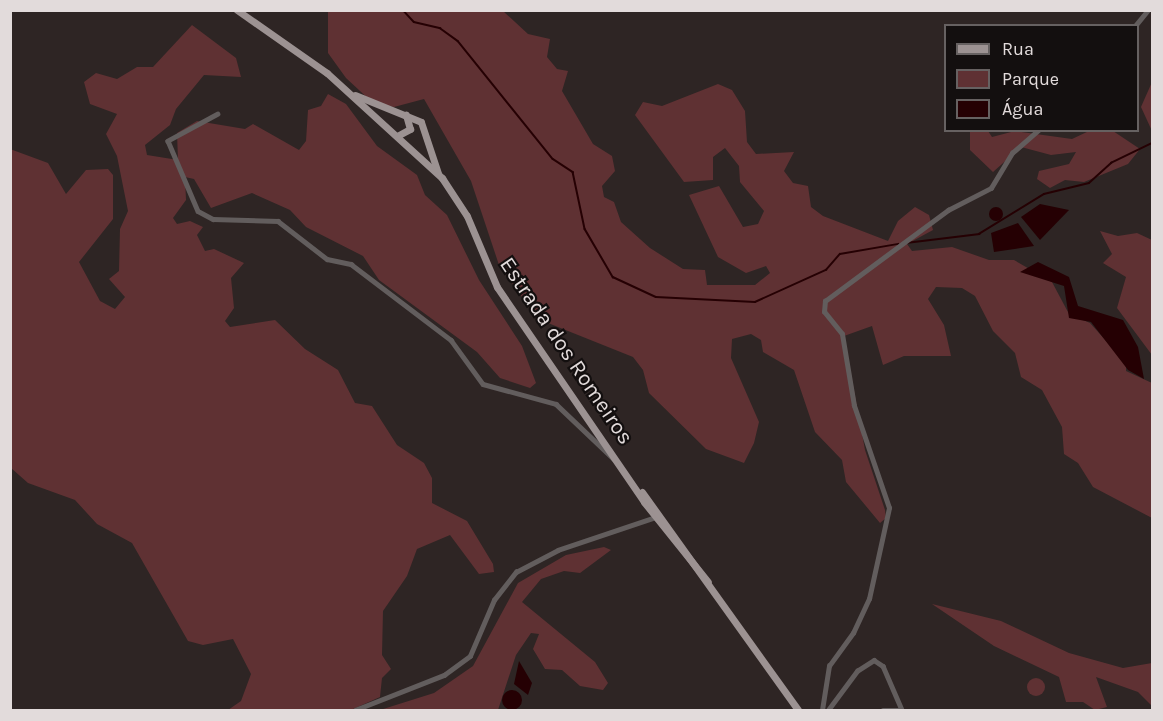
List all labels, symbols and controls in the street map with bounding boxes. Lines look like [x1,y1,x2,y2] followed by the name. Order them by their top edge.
[944,24,1139,132] legend
[1002,38,1034,60] text: Rua
[1002,68,1059,90] text: Parque
[1002,98,1043,120] text: Água
[494,252,638,450] street label: Estrada dos Romeiros

